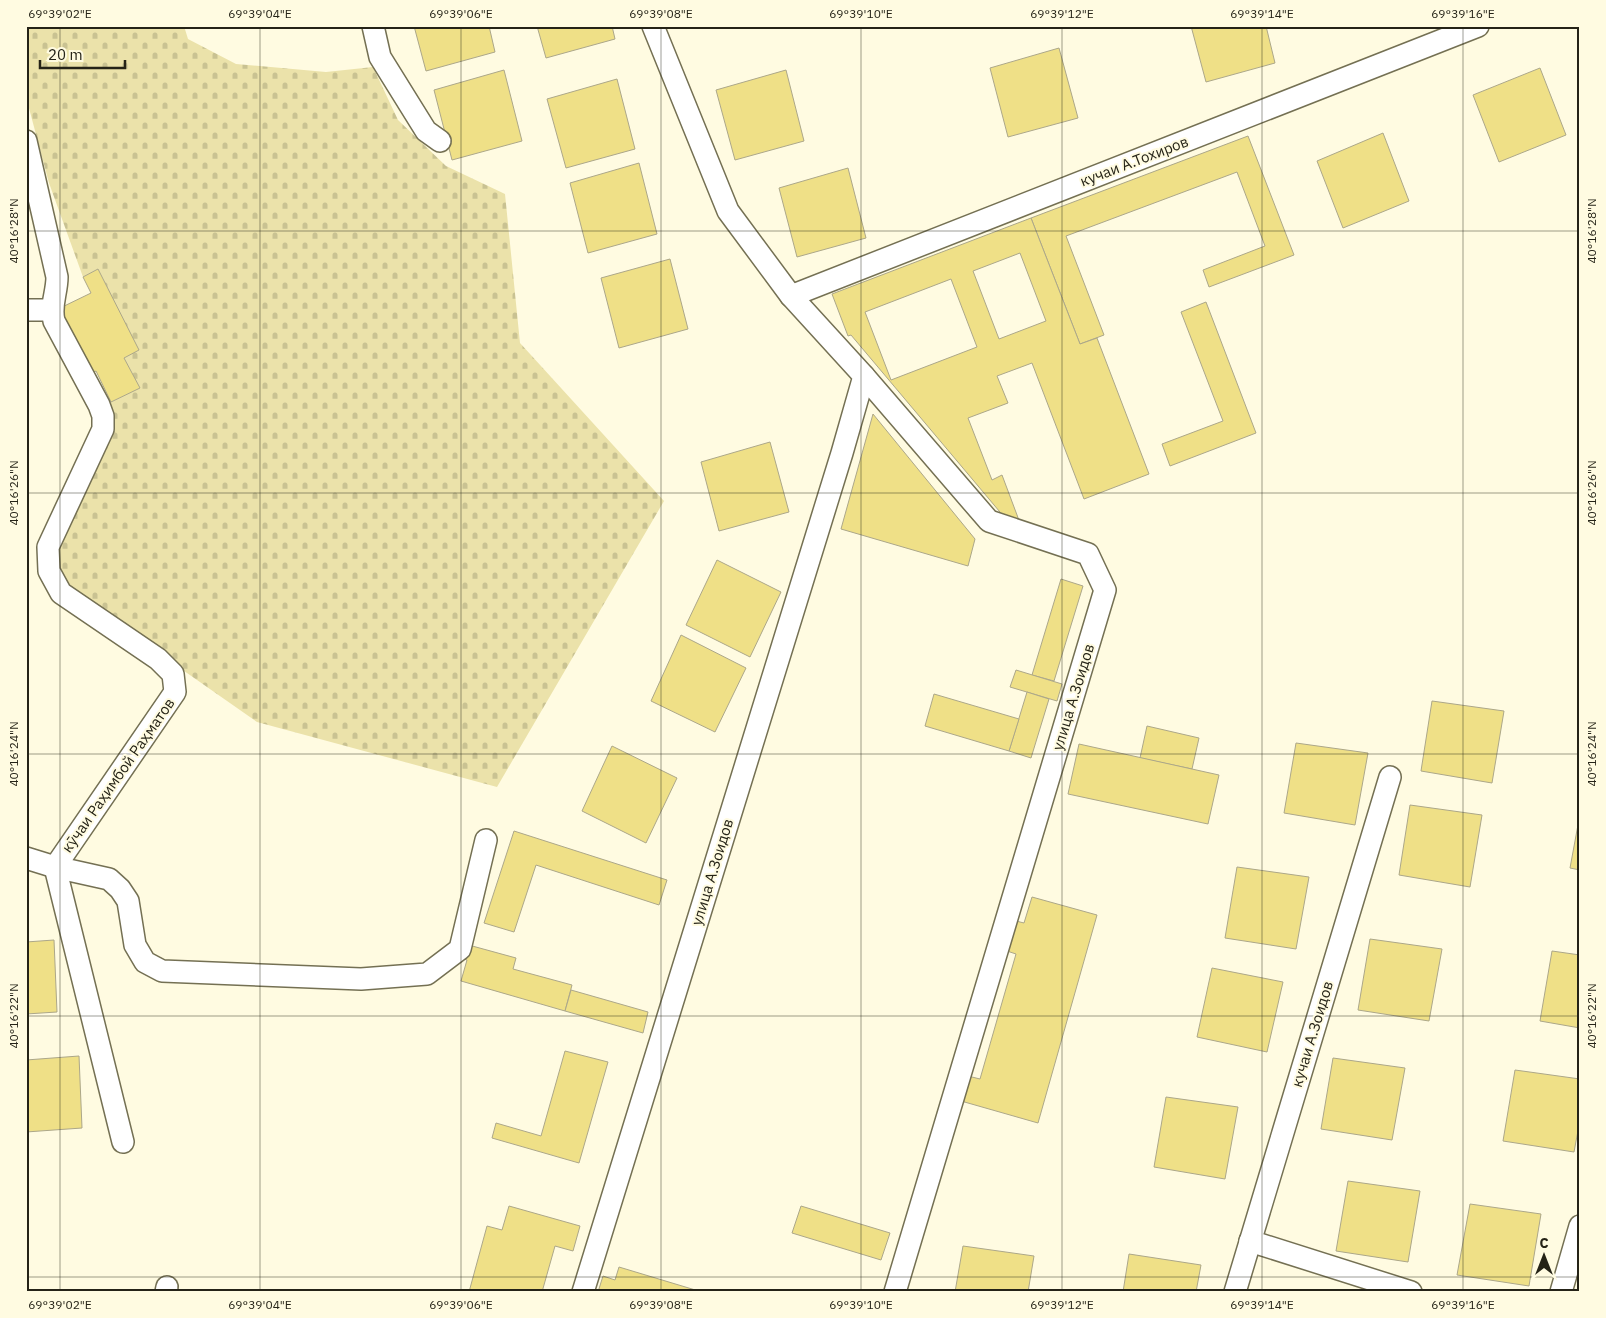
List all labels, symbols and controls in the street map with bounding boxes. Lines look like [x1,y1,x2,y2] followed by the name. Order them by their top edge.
[28,6,92,21] text: 69°39'02"E
[228,6,292,21] text: 69°39'04"E
[429,6,493,21] text: 69°39'06"E
[629,6,693,21] text: 69°39'08"E
[829,6,893,21] text: 69°39'10"E
[1030,6,1094,21] text: 69°39'12"E
[1230,6,1294,21] text: 69°39'14"E
[1431,6,1495,21] text: 69°39'16"E
[40,38,125,70] scale bar
[48,45,83,64] text: 20 m
[1077,132,1191,190] street label: кучаи А.Тохиров
[6,198,21,264] text: 40°16'28"N
[1584,198,1599,264] text: 40°16'28"N
[6,460,21,526] text: 40°16'26"N
[1584,460,1599,526] text: 40°16'26"N
[1048,641,1098,753] street label: улица А.Зоидов
[57,694,179,856] street label: кӯчаи Раҳимбой Раҳматов
[6,721,21,787] text: 40°16'24"N
[1584,721,1599,787] text: 40°16'24"N
[687,816,737,928] street label: улица А.Зоидов
[1287,979,1337,1089] street label: кучаи А.Зоидов
[6,983,21,1049] text: 40°16'22"N
[1584,983,1599,1049] text: 40°16'22"N
[1518,1230,1568,1280] north arrow
[1539,1234,1549,1252] text: С
[28,1297,92,1312] text: 69°39'02"E
[228,1297,292,1312] text: 69°39'04"E
[429,1297,493,1312] text: 69°39'06"E
[629,1297,693,1312] text: 69°39'08"E
[829,1297,893,1312] text: 69°39'10"E
[1030,1297,1094,1312] text: 69°39'12"E
[1230,1297,1294,1312] text: 69°39'14"E
[1431,1297,1495,1312] text: 69°39'16"E

